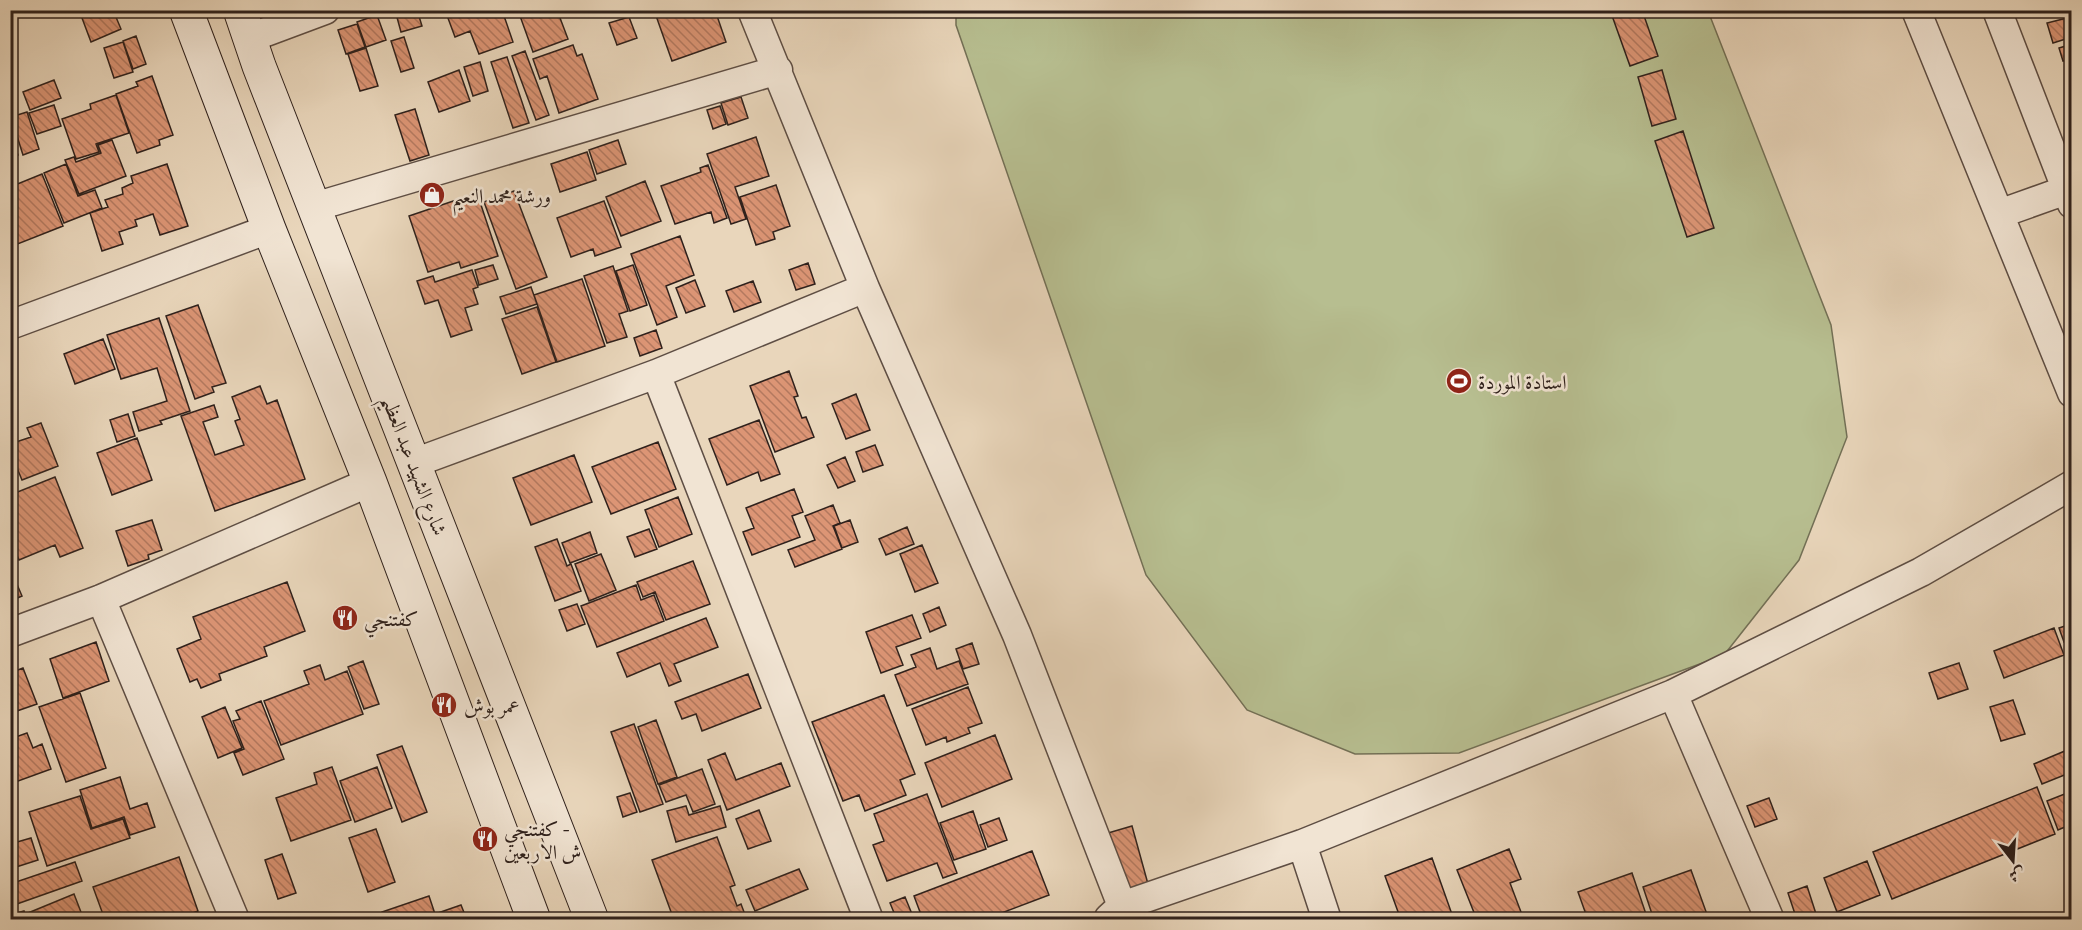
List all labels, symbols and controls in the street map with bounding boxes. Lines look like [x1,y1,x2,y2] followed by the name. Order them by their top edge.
[417,180,447,210] shop icon: ورشة محمد النعيم
[452,181,551,216] place label: ورشة محمد النعيم
[1444,366,1474,396] sports icon: استادة الموردة
[1478,367,1567,396] place label: استادة الموردة
[369,391,455,541] street label: شارع الشهيد عبد العظيم
[330,603,360,633] restaurant icon: كفتنجي
[364,604,418,638] place label: كفتنجي
[429,690,459,720] restaurant icon: عمر بوش
[464,691,520,720] place label: عمر بوش
[504,814,581,866] place label: كفتنجي - ش الاربعين
[470,824,500,854] restaurant icon: كفتنجي - ش الاربعين
[1983,831,2043,891] north arrow
[2006,862,2028,889] text: ش

